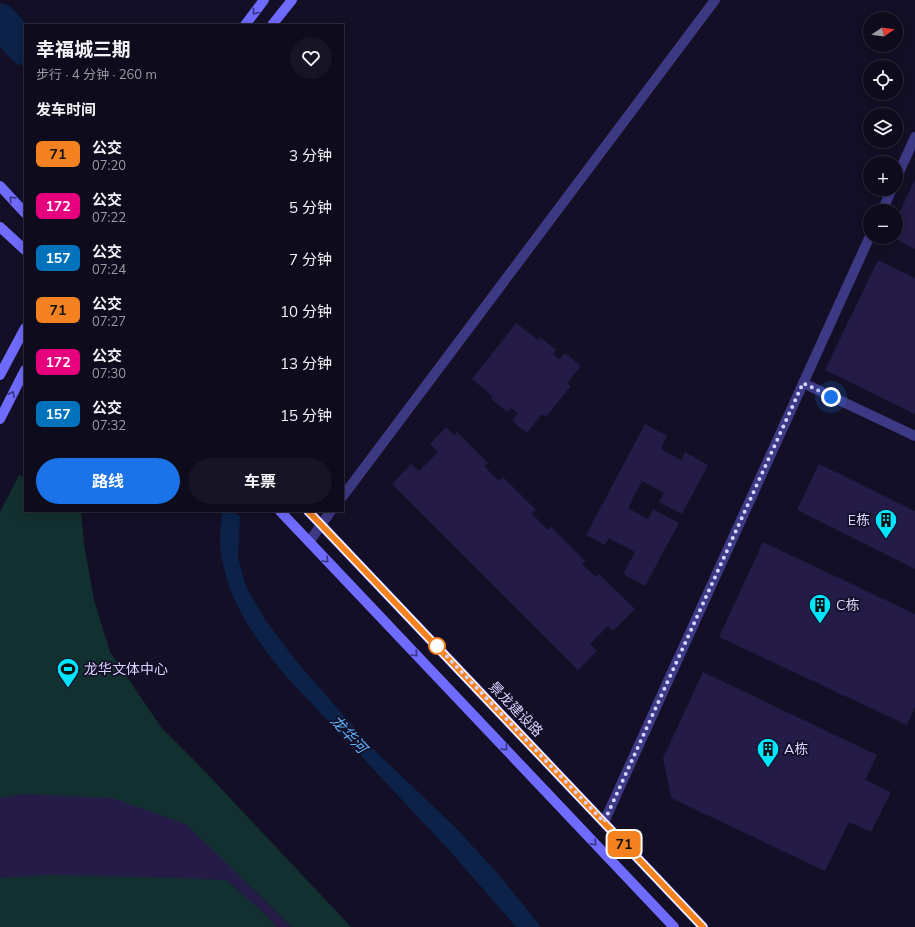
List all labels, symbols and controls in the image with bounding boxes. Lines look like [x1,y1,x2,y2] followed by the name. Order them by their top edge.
[252,8,259,15] one-way arrow
[863,12,903,52] north arrow
[863,12,903,244] map controls
[36,37,131,61] text: 幸福城三期
[290,37,332,79] button: heart
[863,60,903,100] button: locate
[36,66,157,82] text: 步行 · 4 分钟 · 260 m
[36,100,96,119] text: 发车时间
[863,108,903,148] button: layers
[92,138,122,157] text: 公交
[50,145,66,163] text: 71
[289,146,332,165] text: 3 分钟
[863,156,903,196] button: +
[92,157,126,173] text: 07:20
[92,190,122,209] text: 公交
[10,196,17,204] one-way arrow
[45,197,71,215] text: 172
[289,198,332,217] text: 5 分钟
[863,204,903,244] button: −
[92,209,126,225] text: 07:22
[92,242,122,261] text: 公交
[45,249,71,267] text: 157
[289,250,332,269] text: 7 分钟
[92,261,126,277] text: 07:24
[92,294,122,313] text: 公交
[50,301,66,319] text: 71
[280,302,332,321] text: 10 分钟
[92,313,126,329] text: 07:27
[92,346,122,365] text: 公交
[45,353,71,371] text: 172
[280,354,332,373] text: 13 分钟
[92,365,126,381] text: 07:30
[821,387,841,407] your location
[8,391,15,399] one-way arrow
[92,398,122,417] text: 公交
[45,405,71,423] text: 157
[280,406,332,425] text: 15 分钟
[92,417,126,433] text: 07:32
[36,458,180,504] button: 路线
[188,458,332,504] button: 车票
[873,507,899,540] building icon: E栋
[848,511,870,529] place label: E栋
[321,555,329,563] one-way arrow
[807,592,833,625] building icon: C栋
[836,596,860,614] place label: C栋
[428,637,446,655] unlabelled marker
[410,649,418,657] one-way arrow
[55,656,81,689] sports icon: 龙华文体中心
[84,660,168,678] place label: 龙华文体中心
[485,678,547,740] street label: 景龙建设路
[327,711,373,759] water label: 龙华河
[755,736,781,769] building icon: A栋
[784,740,808,758] place label: A栋
[500,743,508,751] one-way arrow
[606,831,642,857] line badge: 71
[616,835,632,853] text: 71
[589,838,596,845] one-way arrow

